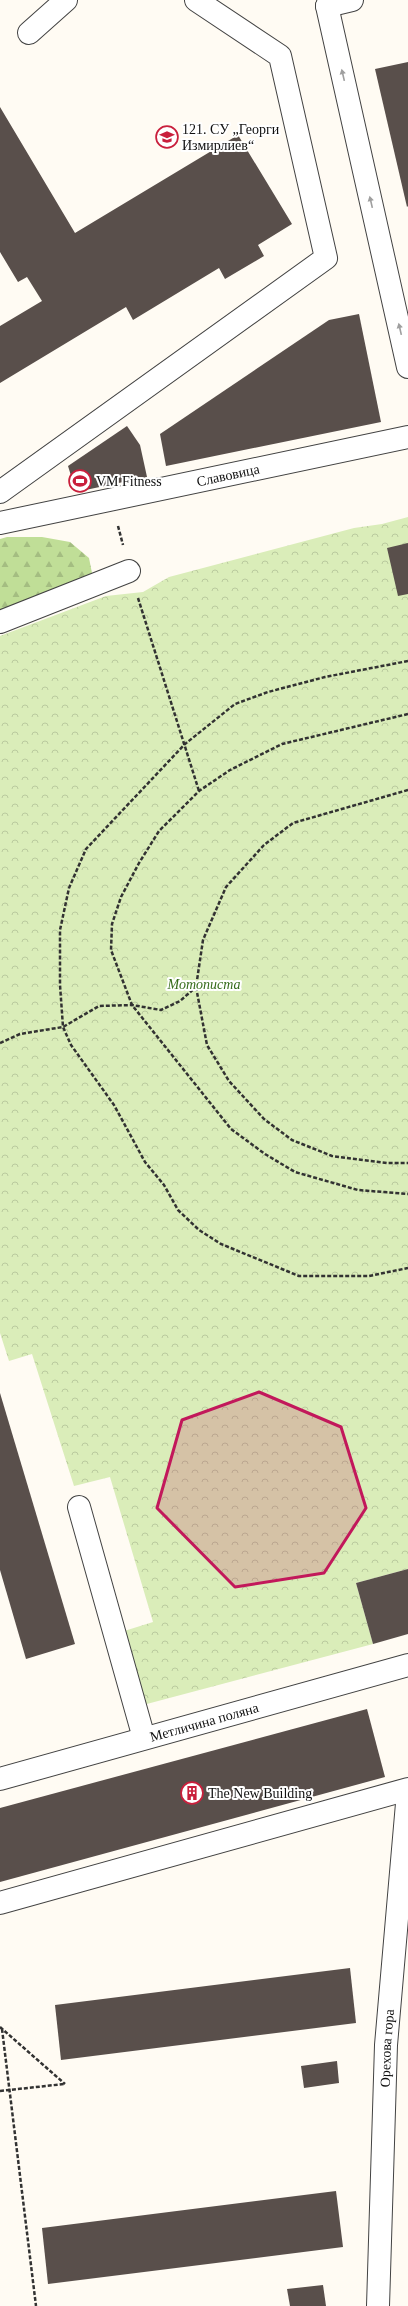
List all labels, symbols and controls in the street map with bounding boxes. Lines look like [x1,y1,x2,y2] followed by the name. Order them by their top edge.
[339,69,345,81] one-way arrow
[182,122,280,153] place label: 121. СУ „Георги Измирлиев“
[154,124,180,150] school or university icon: 121. СУ „Георги Измирлиев“
[368,196,374,208] one-way arrow
[396,322,402,335] one-way arrow
[195,461,262,489] street label: Славовица
[67,468,93,494] sports icon: VM Fitness
[96,474,162,489] place label: VM Fitness
[166,977,241,992] park label: Мотописта
[148,1700,261,1745] street label: Метличина поляна
[179,1780,205,1806] building icon: The New Building
[208,1786,312,1801] place label: The New Building
[378,2008,397,2088] street label: Орехова гора

